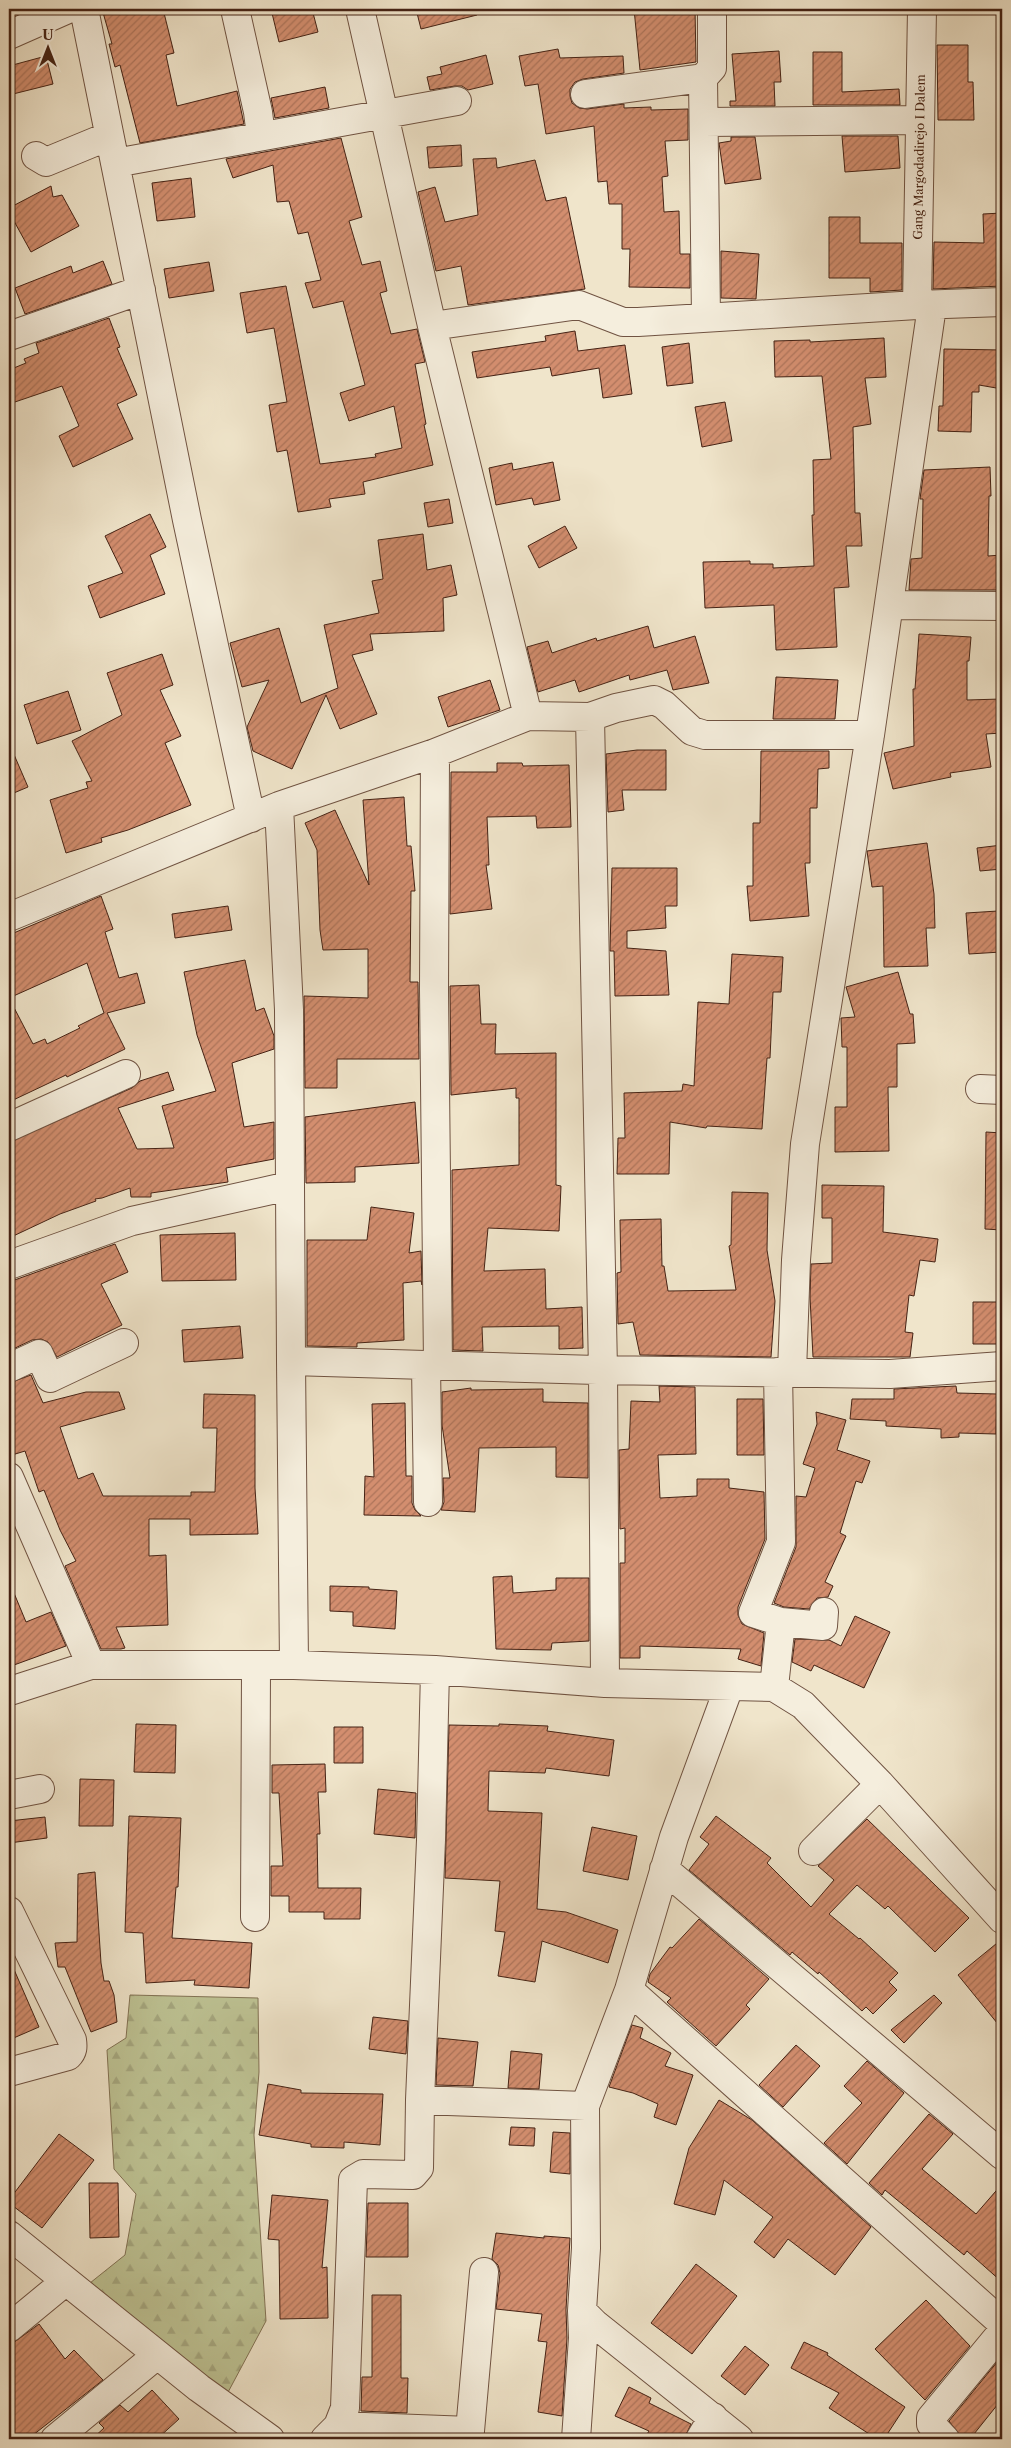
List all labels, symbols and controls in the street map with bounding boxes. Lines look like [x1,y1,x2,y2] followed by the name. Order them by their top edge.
[22,22,72,72] north arrow
[42,26,54,44] text: U
[910,74,928,240] street label: Gang Margodadirejo I Dalem

